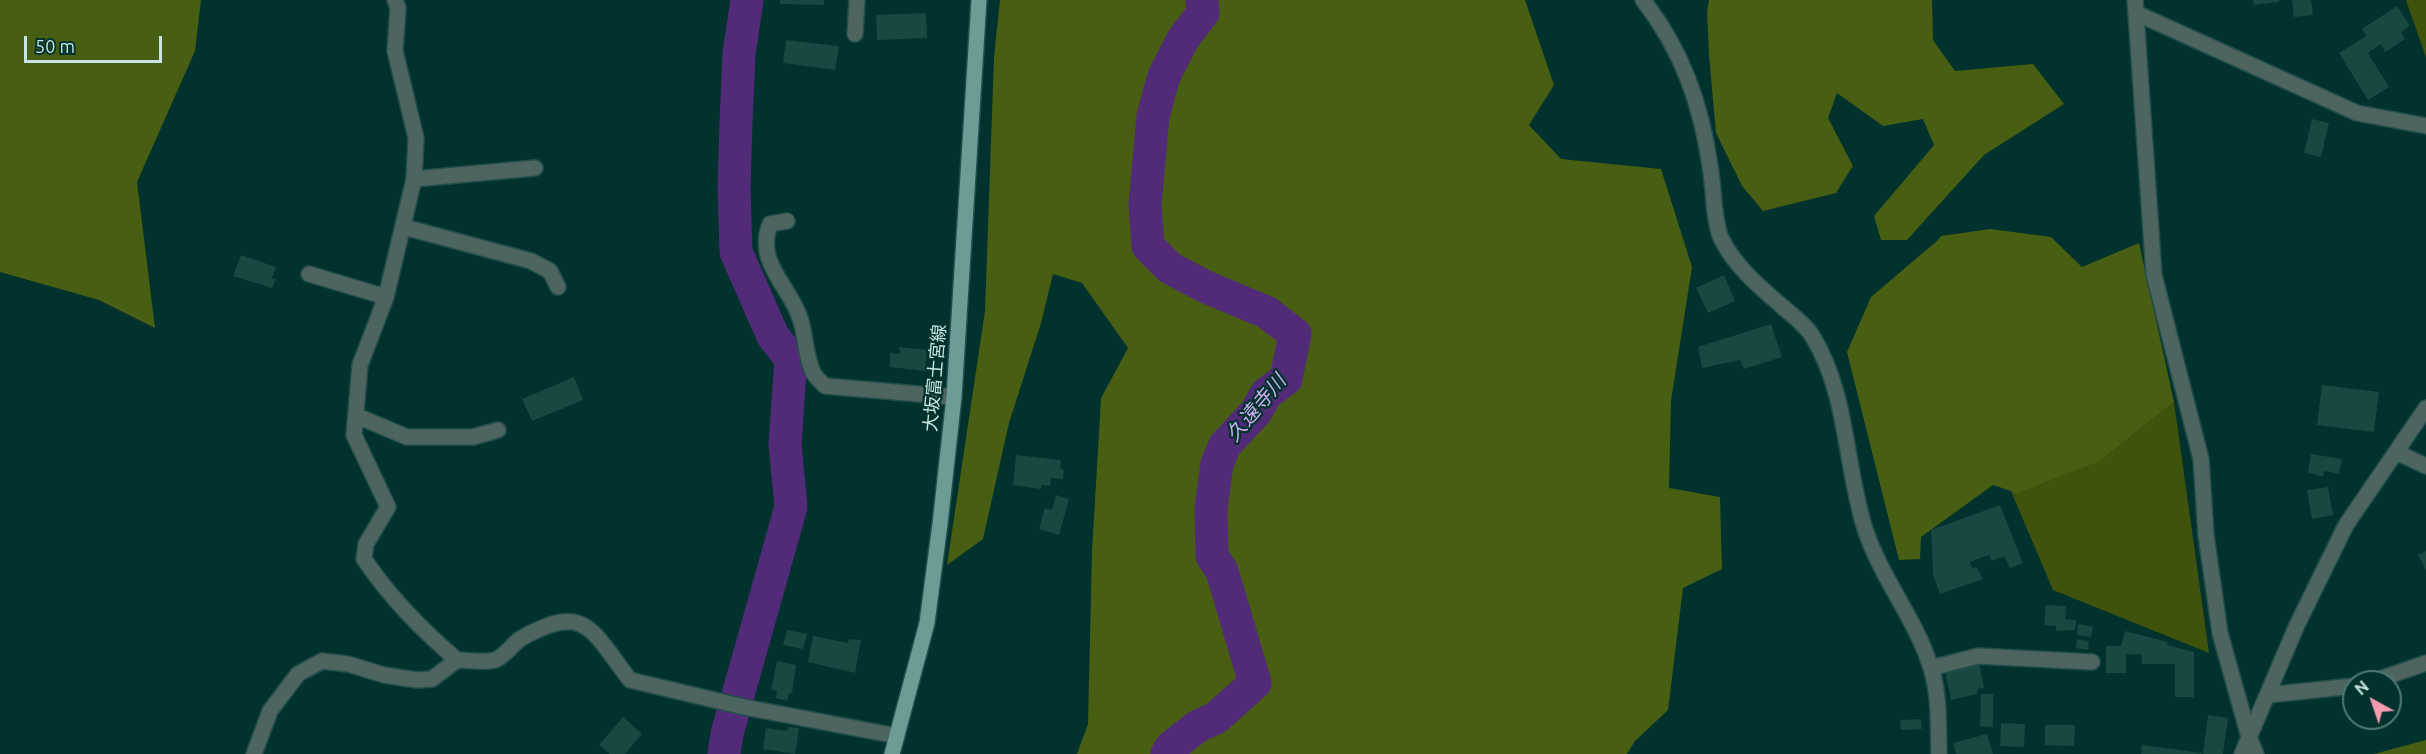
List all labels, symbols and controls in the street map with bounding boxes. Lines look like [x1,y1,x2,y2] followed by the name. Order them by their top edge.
[27,24,165,62] scale bar
[35,36,75,56] text: 50 m
[920,323,950,433] street label: 大坂富士宮線
[1221,370,1291,446] water label: 久遠寺川
[2342,670,2402,730] north arrow
[2351,677,2372,698] text: N

